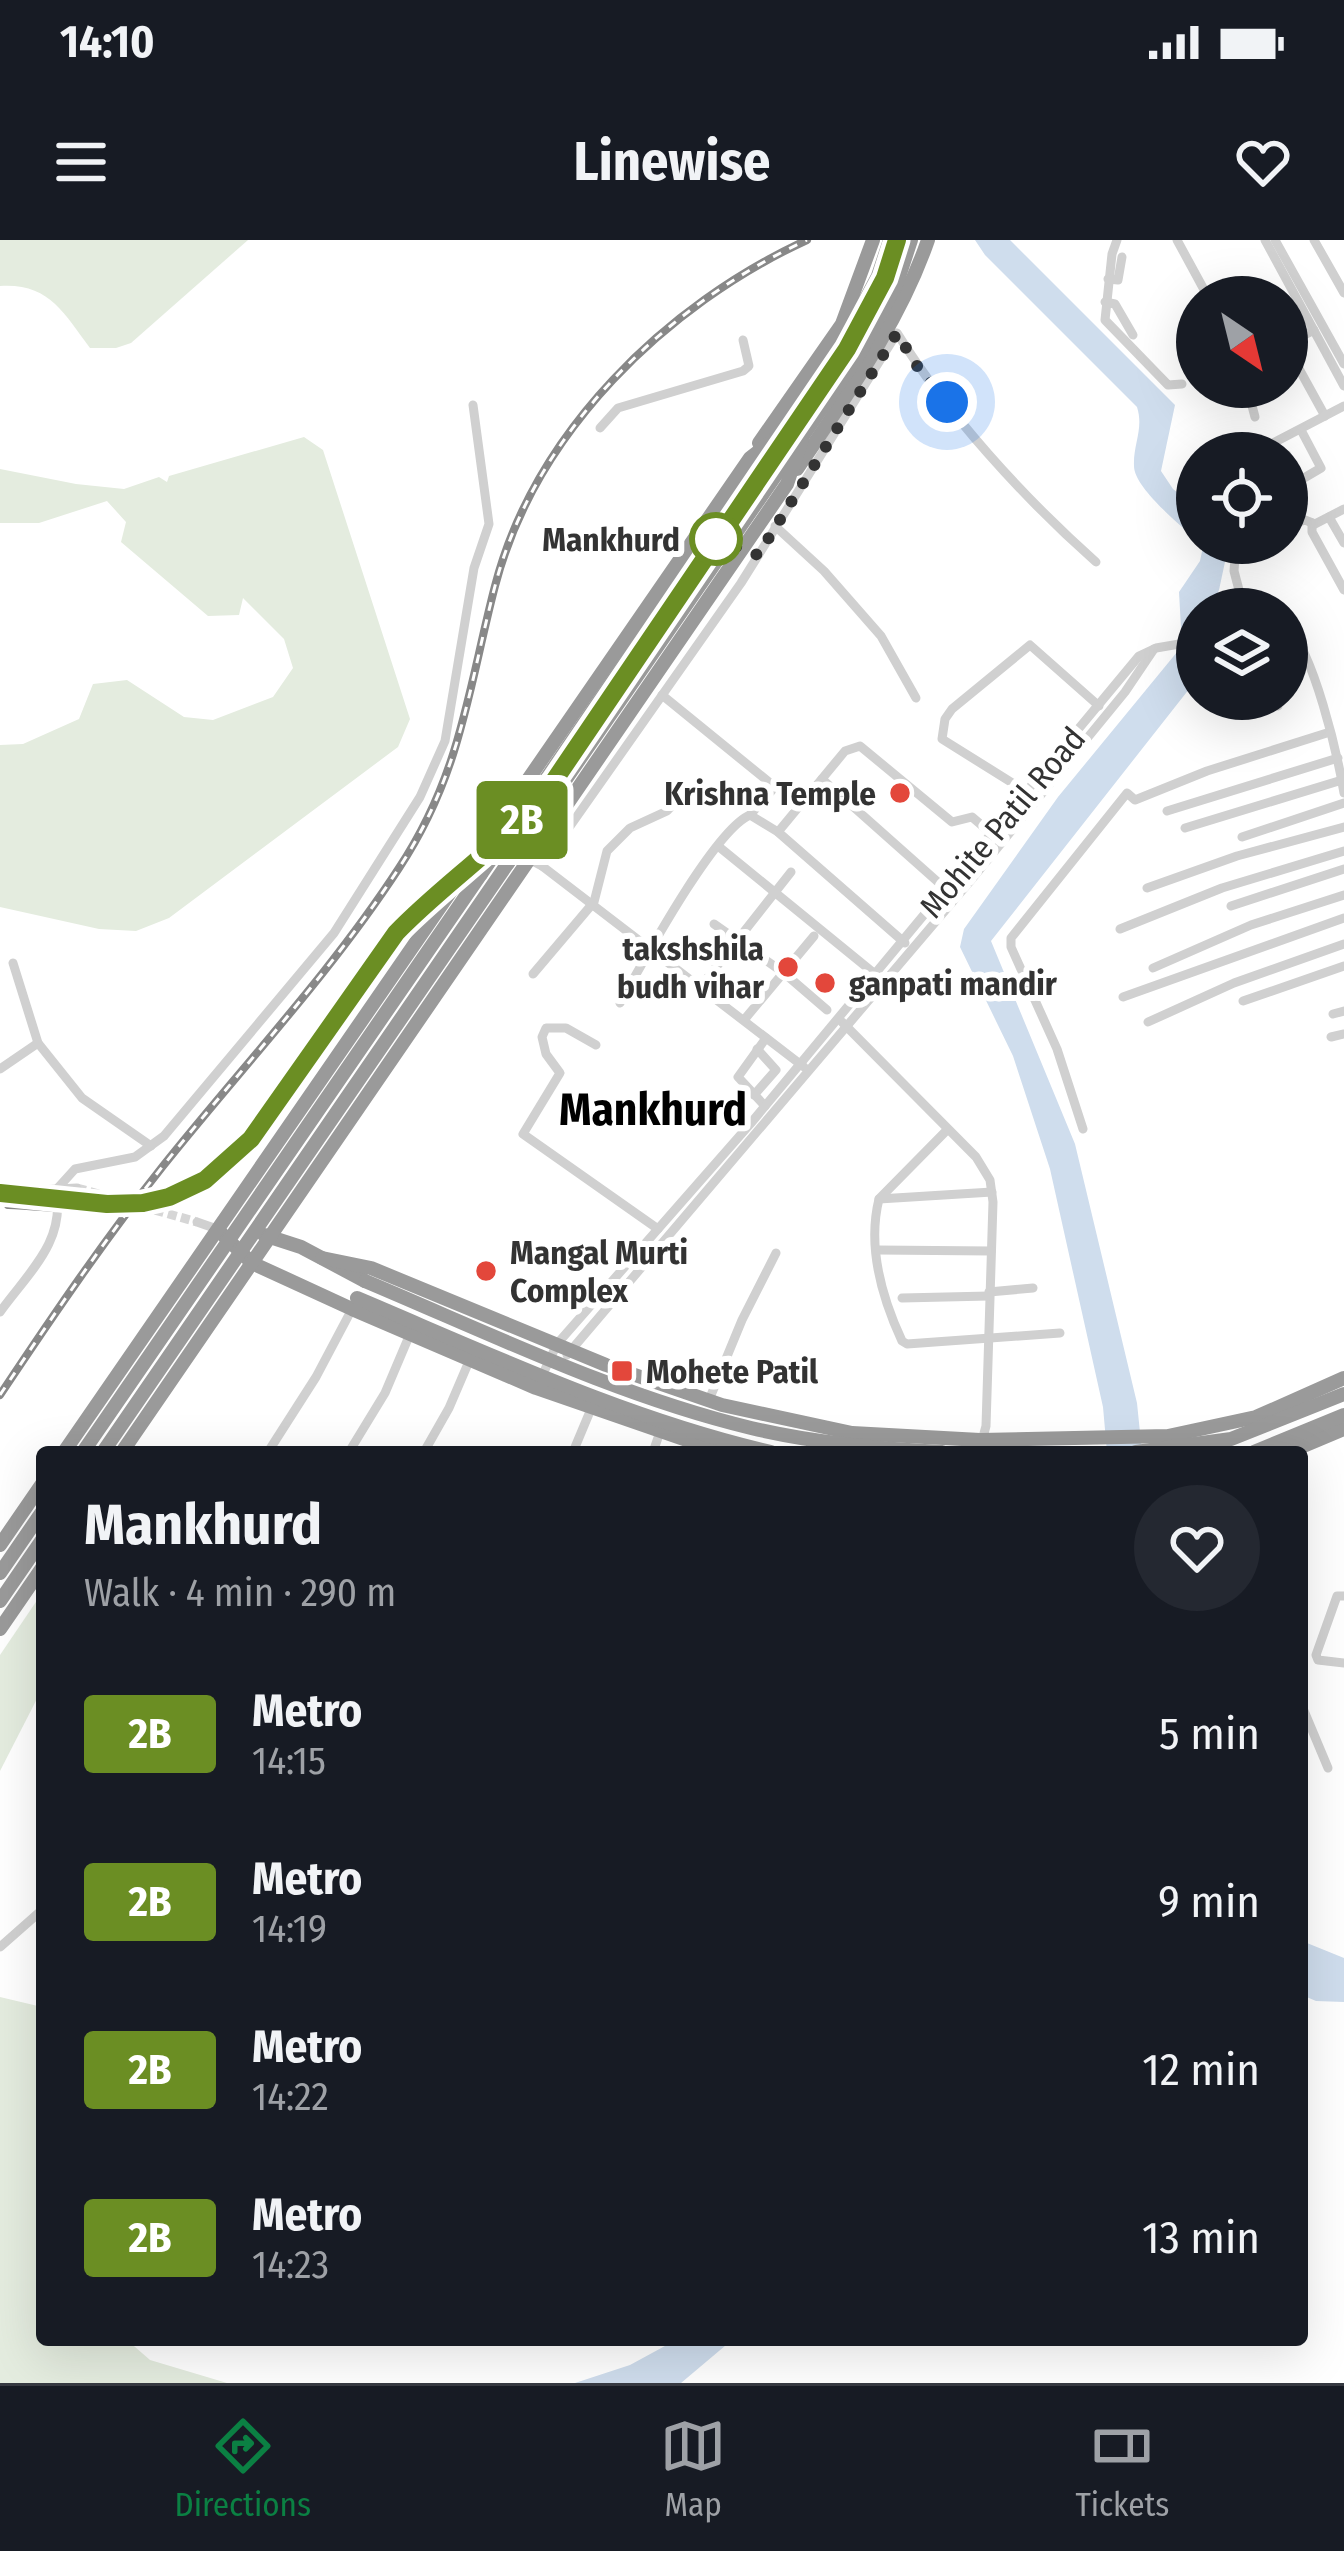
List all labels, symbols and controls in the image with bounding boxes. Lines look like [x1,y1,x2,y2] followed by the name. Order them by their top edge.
[60,15,155,69] text: 14:10
[48,129,114,195] icon: menu
[1230,129,1296,195] icon: heart
[574,130,770,194] text: Linewise
[1176,276,1308,408] north arrow
[1176,276,1308,720] map controls
[917,372,977,432] your location
[1176,432,1308,564] button: locate
[691,514,741,564] marker: Mankhurd
[542,520,680,560] place label: Mankhurd
[1176,588,1308,720] button: layers
[911,719,1094,926] street label: Mohite Patil Road
[664,774,876,814] place label: Krishna Temple
[887,780,913,806] marker: Krishna Temple
[468,781,576,859] line badge: 2B
[501,795,543,845] text: 2B
[617,929,765,1007] place label: takshshila budh vihar
[775,954,801,980] marker: takshshila budh vihar
[849,964,1058,1004] place label: ganpati mandir
[812,970,838,996] marker: ganpati mandir
[559,1083,747,1137] district label: Mankhurd
[510,1233,688,1311] place label: Mangal Murti Complex
[473,1258,499,1284] marker: Mangal Murti Complex
[646,1352,819,1392] place label: Mohete Patil
[609,1358,635,1384] marker: Mohete Patil
[1134,1485,1260,1611] button: heart
[84,1491,322,1559] text: Mankhurd
[84,1570,396,1616] text: Walk · 4 min · 290 m
[252,1684,362,1738] text: Metro
[1159,1707,1260,1761] text: 5 min
[129,1709,171,1759] text: 2B
[252,1738,326,1784] text: 14:15
[252,1852,362,1906] text: Metro
[1158,1875,1260,1929] text: 9 min
[129,1877,171,1927] text: 2B
[252,1906,327,1952] text: 14:19
[252,2020,362,2074] text: Metro
[1142,2043,1260,2097] text: 12 min
[129,2045,171,2095] text: 2B
[252,2074,329,2120] text: 14:22
[252,2188,362,2242] text: Metro
[1142,2211,1260,2265] text: 13 min
[129,2213,171,2263] text: 2B
[252,2242,329,2288] text: 14:23
[175,2413,311,2525] tab: Directions
[660,2413,726,2525] tab: Map
[1075,2413,1169,2525] tab: Tickets

